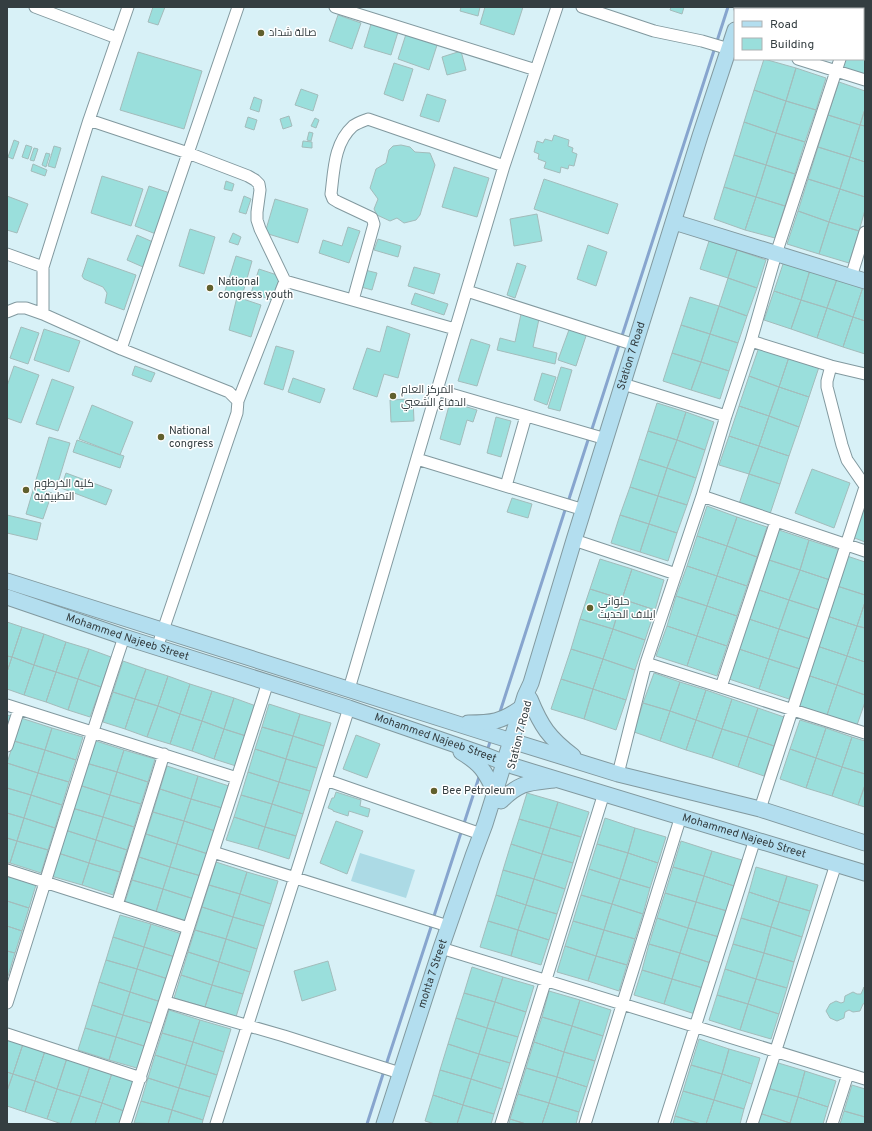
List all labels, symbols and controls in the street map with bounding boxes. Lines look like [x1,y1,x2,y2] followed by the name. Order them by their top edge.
[734,8,864,60] legend
[770,17,798,33] text: Road
[269,26,317,40] place label: صالة شداد
[256,28,266,38] marker: صالة شداد
[770,37,814,53] text: Building
[218,275,293,302] place label: National congress youth
[205,283,215,293] marker: National congress youth
[614,320,649,392] street label: Station 7 Road
[401,383,466,411] place label: المركز العام الدفاع الشعبي
[388,391,398,401] marker: المركز العام الدفاع الشعبي
[169,424,213,451] place label: National congress
[156,432,166,442] marker: National congress
[34,477,94,504] place label: كلية الخرطوم التطبيقية
[21,485,31,495] marker: كلية الخرطوم التطبيقية
[598,595,656,622] place label: حلواني ايلاف الحديث
[585,603,595,613] marker: حلواني ايلاف الحديث
[64,611,191,664] street label: Mohammed Najeeb Street
[505,699,535,771] street label: Station 7 Road
[372,710,499,766] street label: Mohammed Najeeb Street
[442,784,515,798] place label: Bee Petroleum
[429,786,439,796] marker: Bee Petroleum
[680,811,808,862] street label: Mohammed Najeeb Street
[415,937,451,1010] street label: mohta 7 Street

